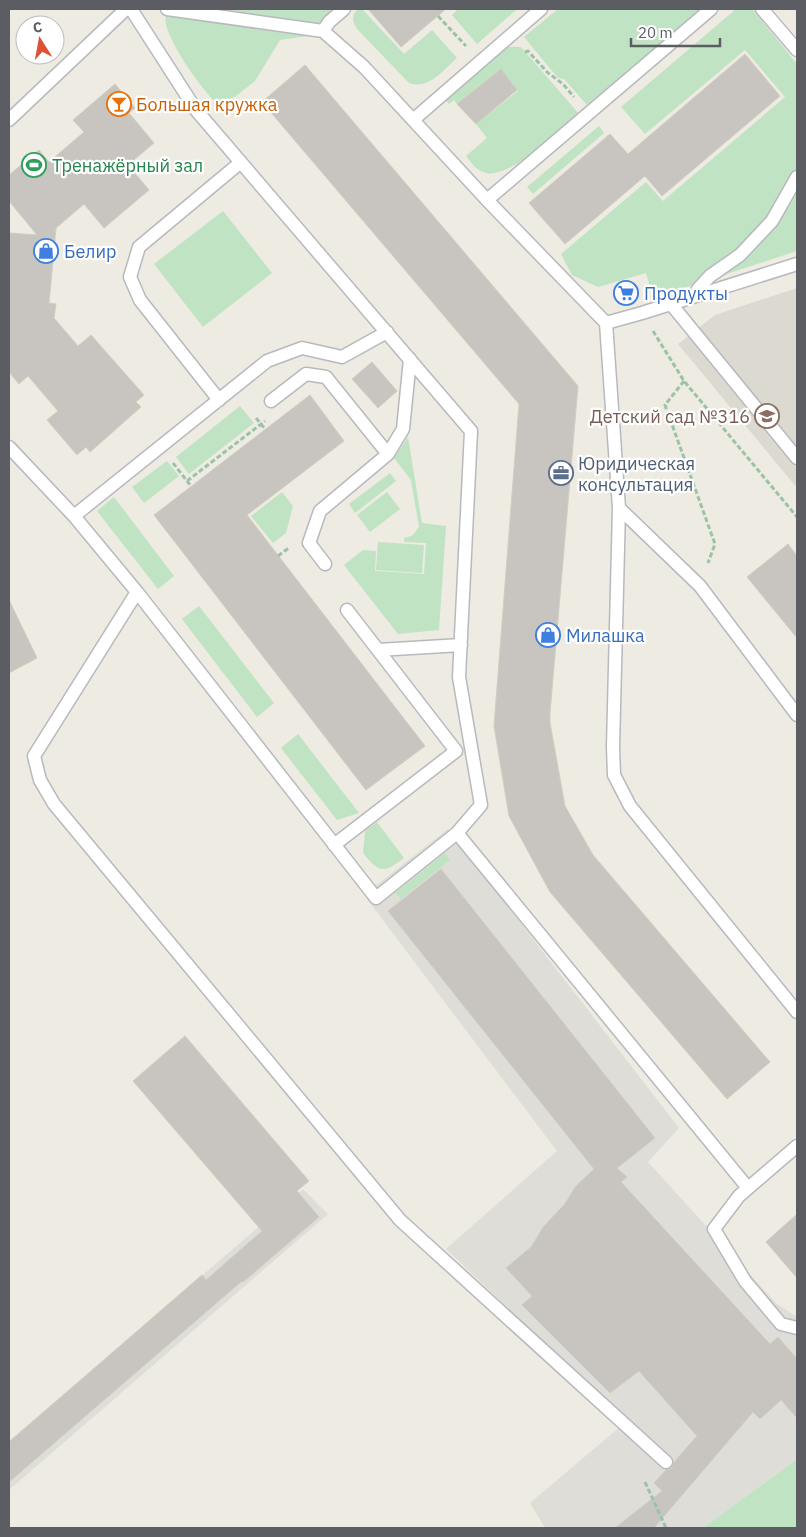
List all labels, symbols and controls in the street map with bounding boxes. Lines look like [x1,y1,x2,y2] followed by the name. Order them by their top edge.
[15,15,65,65] north arrow
[631,15,720,47] scale bar
[31,18,44,37] text: С
[638,23,673,42] text: 20 m
[106,91,132,117] bar icon: Большая кружка
[136,93,278,116] place label: Большая кружка
[21,152,47,178] sports icon: Тренажёрный зал
[52,154,203,177] place label: Тренажёрный зал
[33,238,59,264] shop icon: Белир
[64,240,117,263] place label: Белир
[613,280,639,306] supermarket icon: Продукты
[644,282,728,305] place label: Продукты
[754,403,780,429] school or university icon: Детский сад №316
[590,405,750,428] place label: Детский сад №316
[578,452,695,496] place label: Юридическая консультация
[548,460,574,486] office icon: Юридическая консультация
[535,622,561,648] shop icon: Милашка
[566,624,645,647] place label: Милашка

